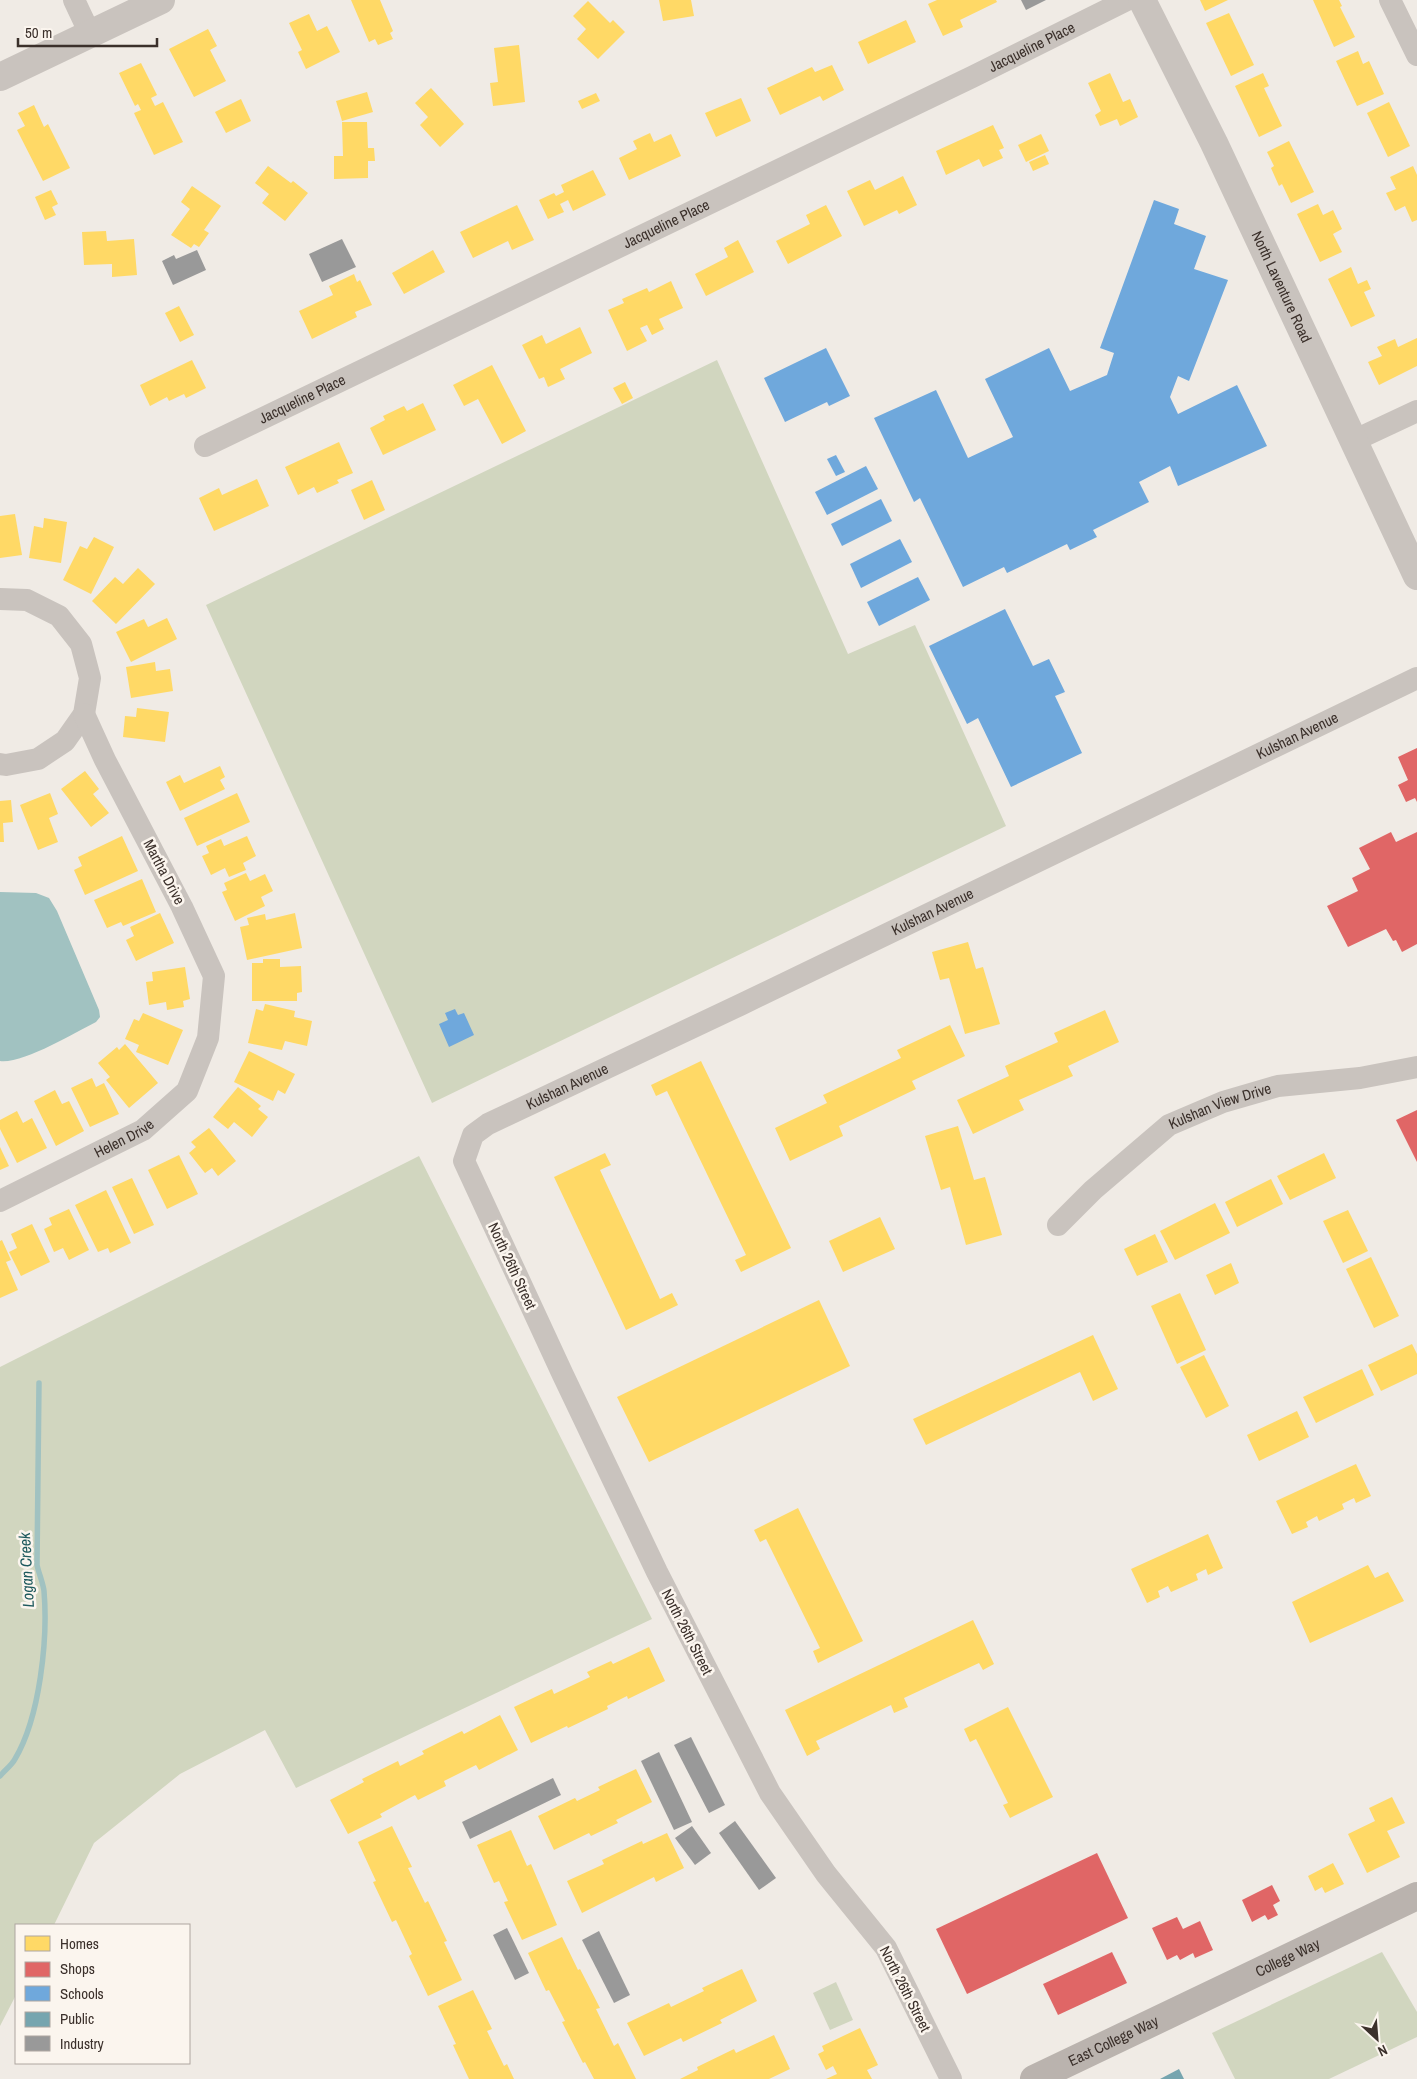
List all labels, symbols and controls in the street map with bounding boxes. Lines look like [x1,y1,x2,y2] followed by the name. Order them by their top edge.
[18,15,156,47] scale bar
[985,16,1078,77] street label: Jacqueline Place
[25,22,52,43] text: 50 m
[619,194,713,253] street label: Jacqueline Place
[1247,227,1317,346] street label: North Laventure Road
[255,369,349,429] street label: Jacqueline Place
[1253,707,1342,764] street label: Kulshan Avenue
[138,835,190,908] street label: Martha Drive
[888,883,977,940] street label: Kulshan Avenue
[522,1058,612,1115] street label: Kulshan Avenue
[1165,1077,1274,1134] street label: Kulshan View Drive
[90,1114,159,1163] street label: Helen Drive
[483,1219,542,1313] street label: North 26th Street
[13,1531,39,1608] water label: Logan Creek
[657,1585,718,1679] street label: North 26th Street
[15,1924,190,2064] legend
[60,1933,99,1954] text: Homes
[1252,1933,1324,1982] street label: College Way
[875,1942,936,2036] street label: North 26th Street
[60,1958,95,1979] text: Shops
[60,1983,104,2004] text: Schools
[60,2008,94,2029] text: Public
[1065,2010,1162,2071] street label: East College Way
[1352,2014,1402,2064] north arrow
[60,2033,105,2054] text: Industry
[1375,2041,1390,2061] text: N

